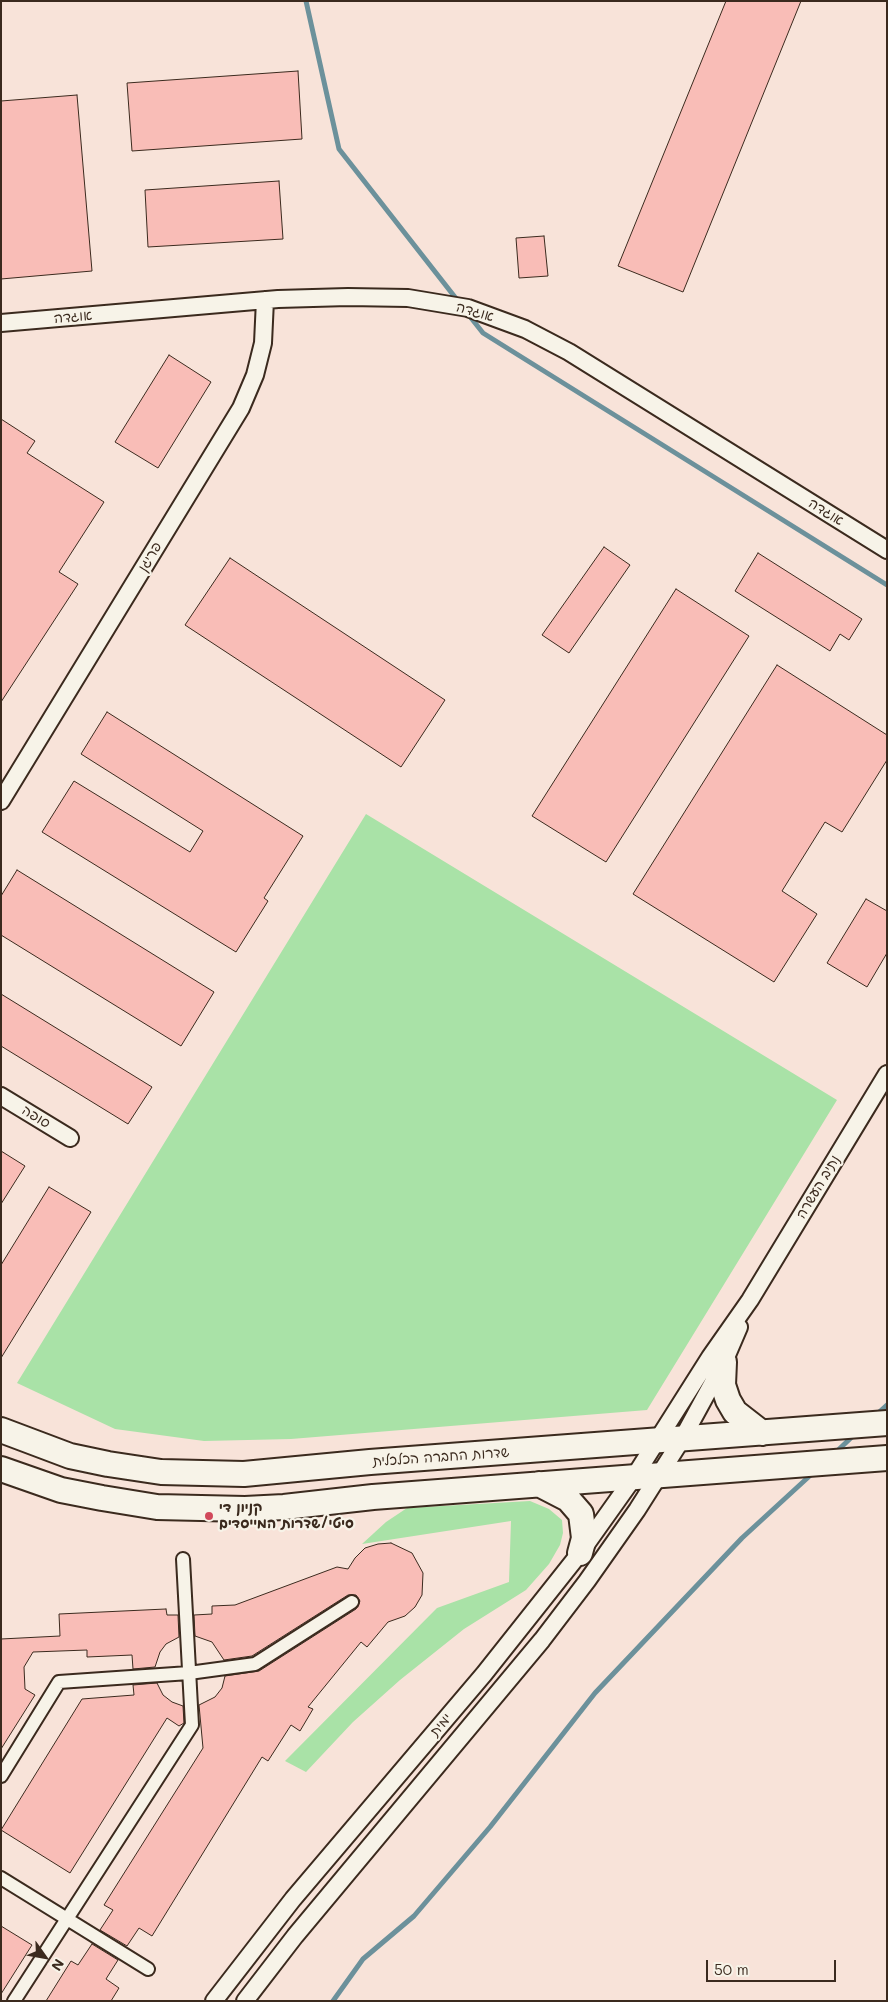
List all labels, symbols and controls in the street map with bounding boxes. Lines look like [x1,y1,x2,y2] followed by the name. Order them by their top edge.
[454,299,496,325] street label: אוגדה
[53,307,93,327] street label: אוגדה
[805,495,847,529] street label: אוגדה
[135,539,165,575] street label: פריגן
[19,1102,53,1132] street label: סופה
[792,1152,844,1222] street label: נתיב העשרה
[372,1444,510,1470] street label: שדרות החברה הכלכלית
[219,1500,354,1532] place label: קניון די סיטי/שדרות המייסדים
[203,1510,215,1522] marker: קניון די סיטי/שדרות המייסדים
[427,1710,455,1740] street label: ימית
[20,1932,70,1982] north arrow
[708,1950,838,1982] scale bar
[47,1956,69,1975] text: N
[714,1959,749,1979] text: 50 m

